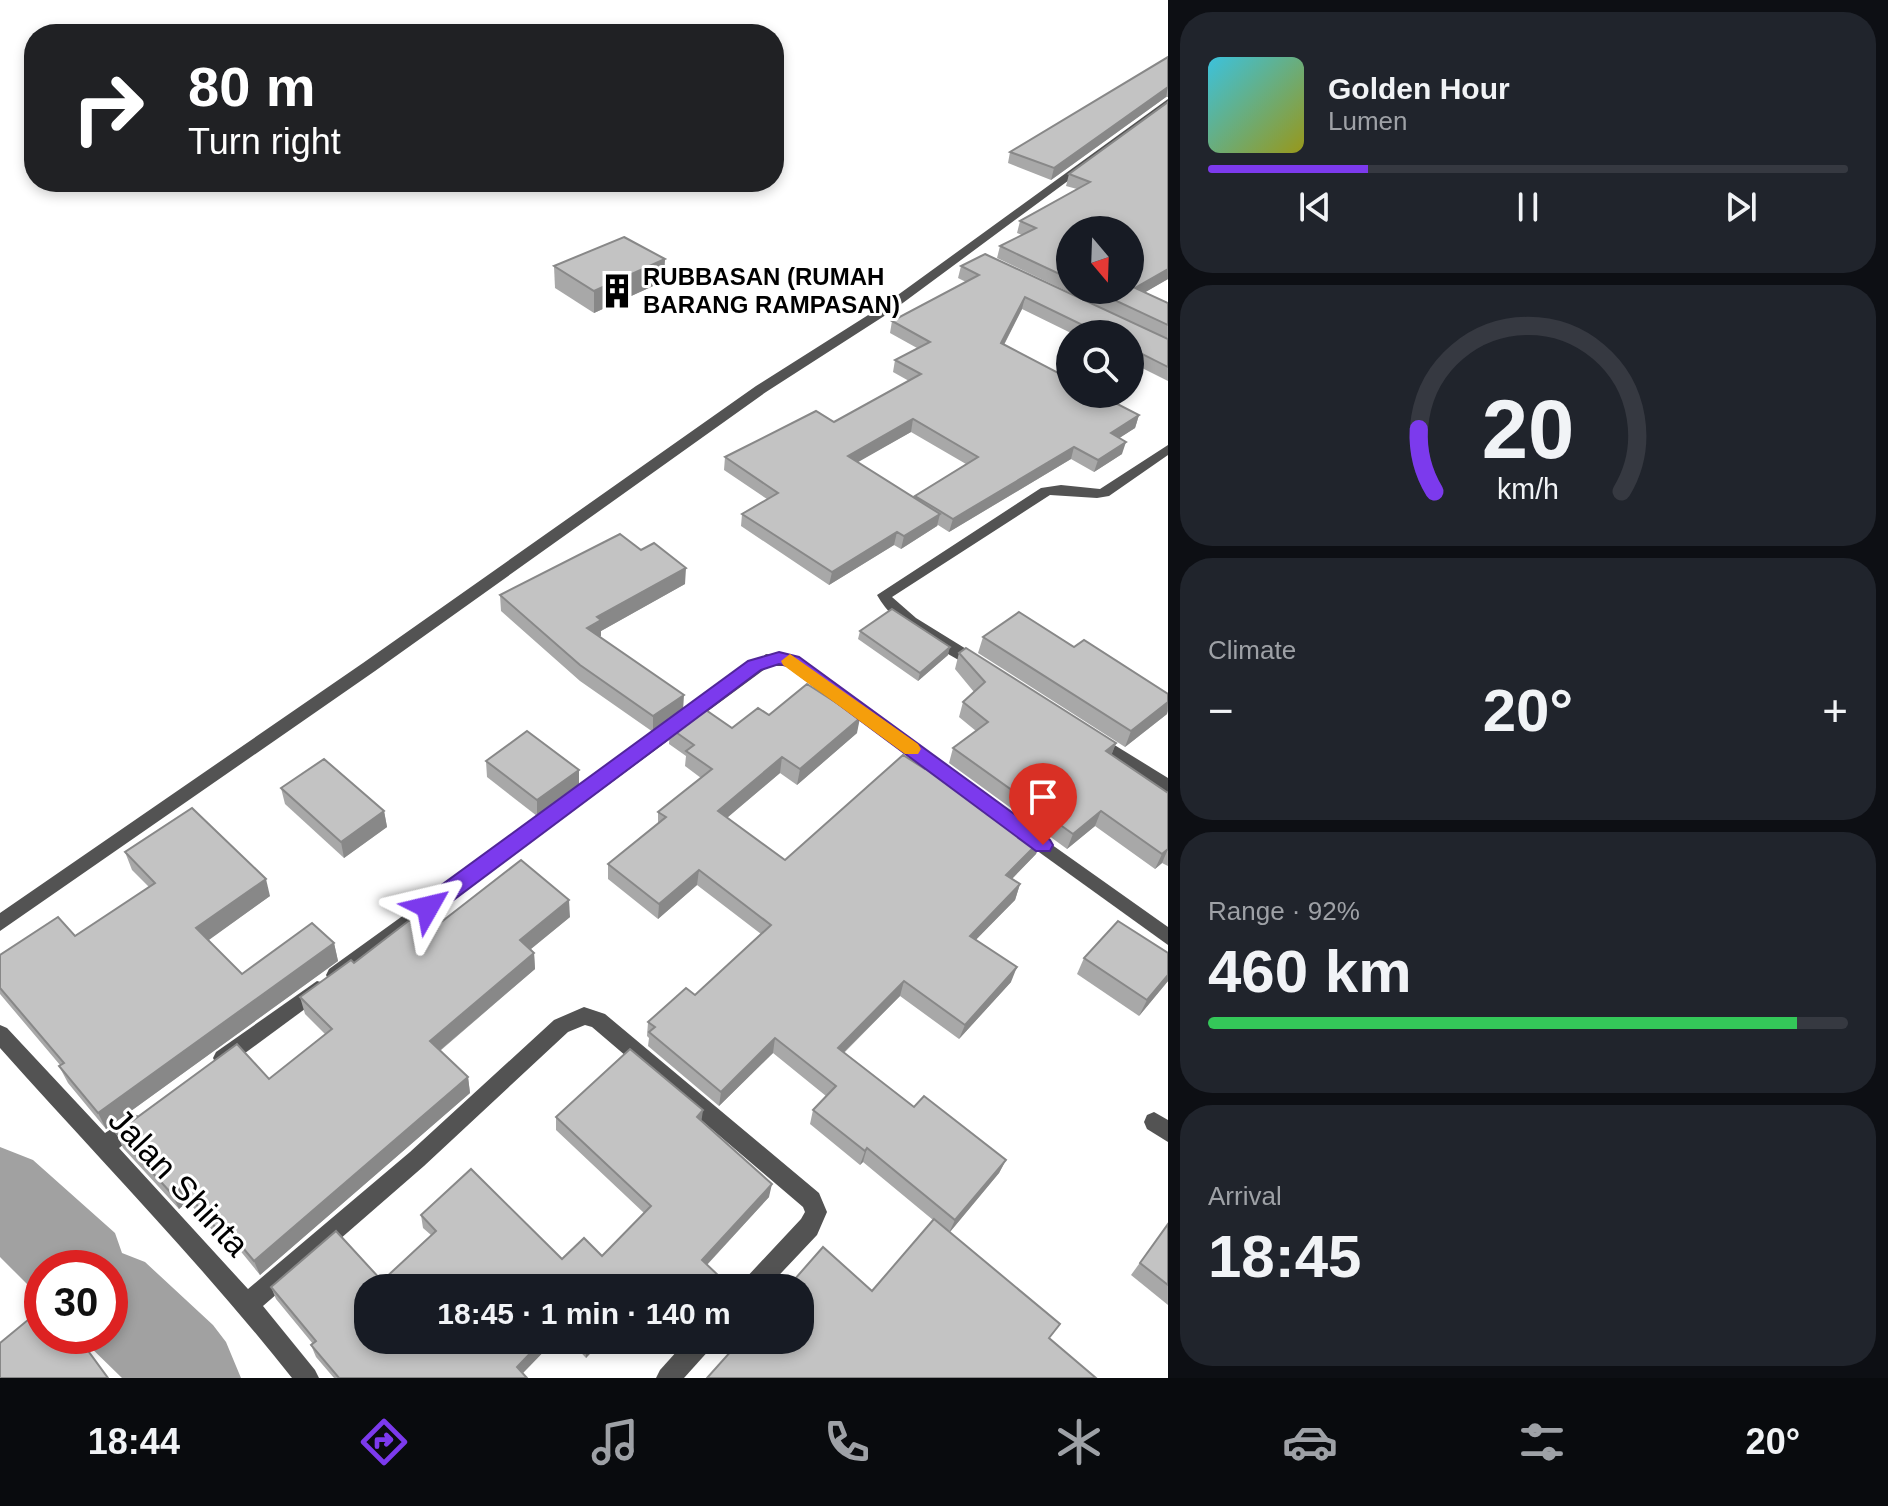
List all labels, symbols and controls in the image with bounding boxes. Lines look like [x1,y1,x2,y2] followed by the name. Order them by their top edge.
[188,55,316,118] text: 80 m
[56,56,160,160] icon: right
[1328,72,1510,105] text: Golden Hour
[1328,106,1408,136] text: Lumen
[188,121,341,162] text: Turn right
[1293,185,1337,229] icon: previous
[1506,185,1550,229] icon: pause
[1719,185,1763,229] icon: next
[1056,216,1144,304] north arrow
[1056,216,1144,408] map controls
[643,263,900,318] place label: RUBBASAN (RUMAH BARANG RAMPASAN)
[598,272,636,310] building icon: RUBBASAN (RUMAH BARANG RAMPASAN)
[1056,320,1144,408] button: search
[1482,382,1574,475] text: 20
[1497,473,1559,505] text: km/h
[1208,635,1296,665] text: Climate
[1483,677,1573,744] text: 20°
[1208,686,1234,735] text: −
[1822,686,1848,735] text: +
[1009,763,1077,845] pin
[1021,775,1065,819] icon: arrive
[386,865,470,949] position arrow
[1208,896,1360,926] text: Range · 92%
[1208,938,1412,1005] text: 460 km
[101,1101,257,1263] street label: Jalan Shinta
[1208,1181,1282,1211] text: Arrival
[1208,1223,1361,1290] text: 18:45
[24,1250,128,1354] speed limit sign: 30
[437,1297,731,1330] text: 18:45 · 1 min · 140 m
[356,1414,412,1470] icon: directions
[587,1414,643,1470] icon: music
[819,1414,875,1470] icon: phone
[1051,1414,1107,1470] icon: climate
[1282,1414,1338,1470] icon: car
[1514,1414,1570,1470] icon: filters
[88,1421,180,1462] text: 18:44
[1746,1421,1800,1462] text: 20°

